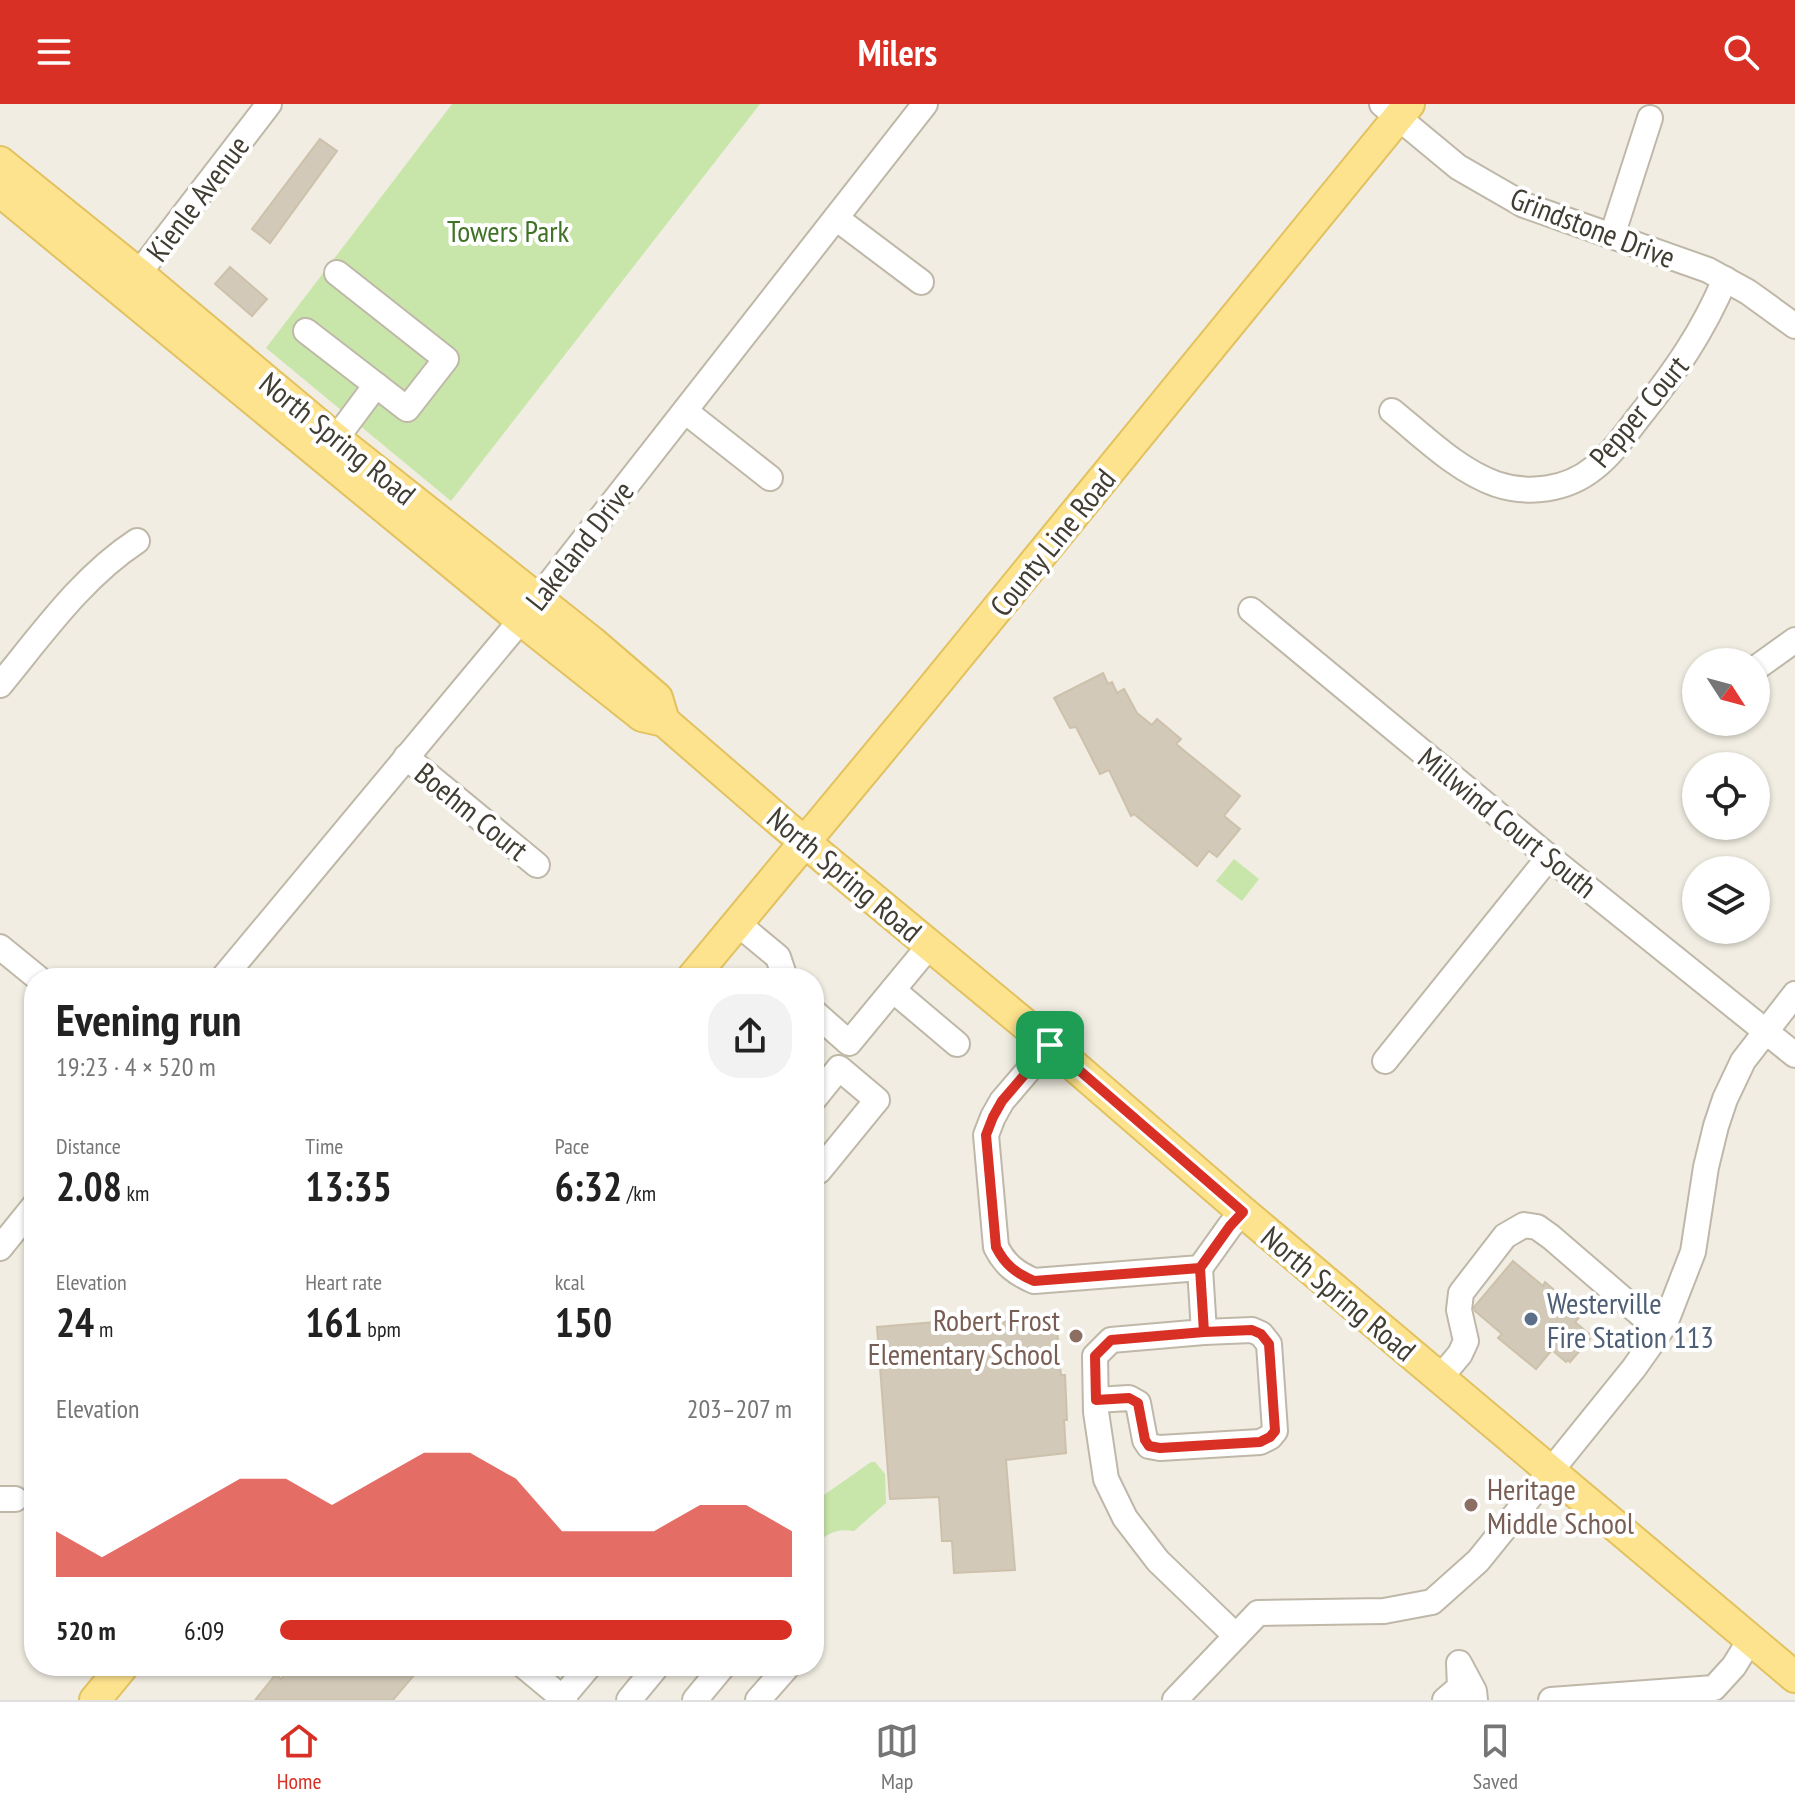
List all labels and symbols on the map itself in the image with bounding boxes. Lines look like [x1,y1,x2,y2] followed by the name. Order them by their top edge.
[137,127,257,269] street label: Kienle Avenue
[1505,178,1681,276] street label: Grindstone Drive
[447,211,569,250] park label: Towers Park
[1580,346,1697,475] street label: Pepper Court
[252,363,424,513] street label: North Spring Road
[981,460,1123,624] street label: County Line Road
[516,472,642,618] street label: Lakeland Drive
[1682,648,1770,736] north arrow
[1411,738,1605,906] street label: Millwind Court South
[407,753,537,869] street label: Boehm Court
[760,798,930,950] street label: North Spring Road
[1016,1011,1084,1079] pin
[1254,1217,1424,1369] street label: North Spring Road
[1547,1283,1714,1356] place label: Westerville Fire Station 113
[868,1300,1061,1373] place label: Robert Frost Elementary School
[1522,1310,1540,1328] marker: Westerville Fire Station 113
[1067,1327,1085,1345] marker: Robert Frost Elementary School
[1487,1469,1634,1542] place label: Heritage Middle School
[1462,1496,1480,1514] marker: Heritage Middle School

